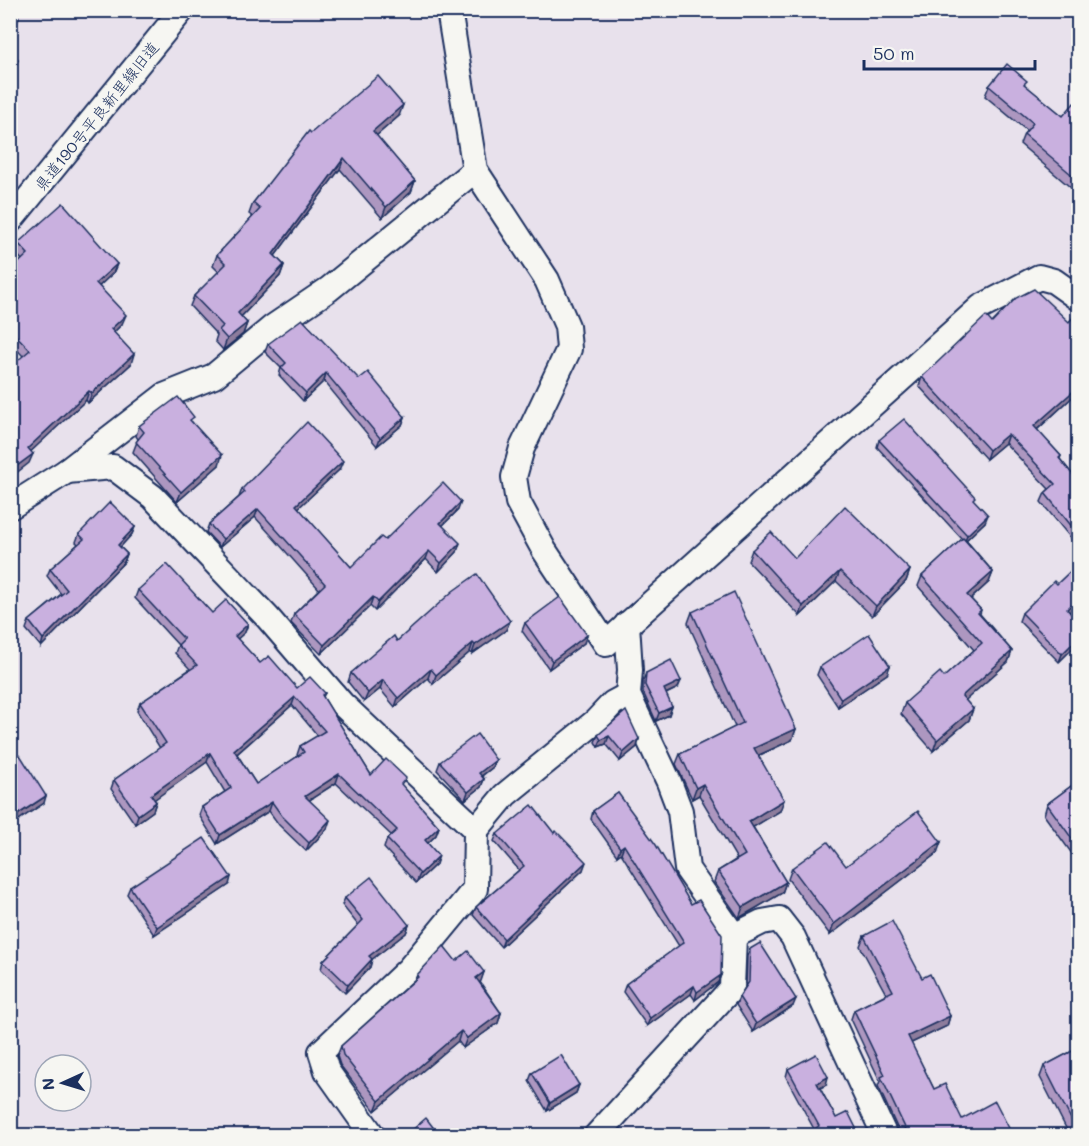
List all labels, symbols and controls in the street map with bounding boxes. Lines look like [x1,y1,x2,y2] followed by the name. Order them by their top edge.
[864,33,1035,71] scale bar
[29,37,163,195] street label: 県道190号平良新里線旧道
[873,41,915,65] text: 50 m
[33,1053,93,1113] north arrow
[37,1077,58,1091] text: N

